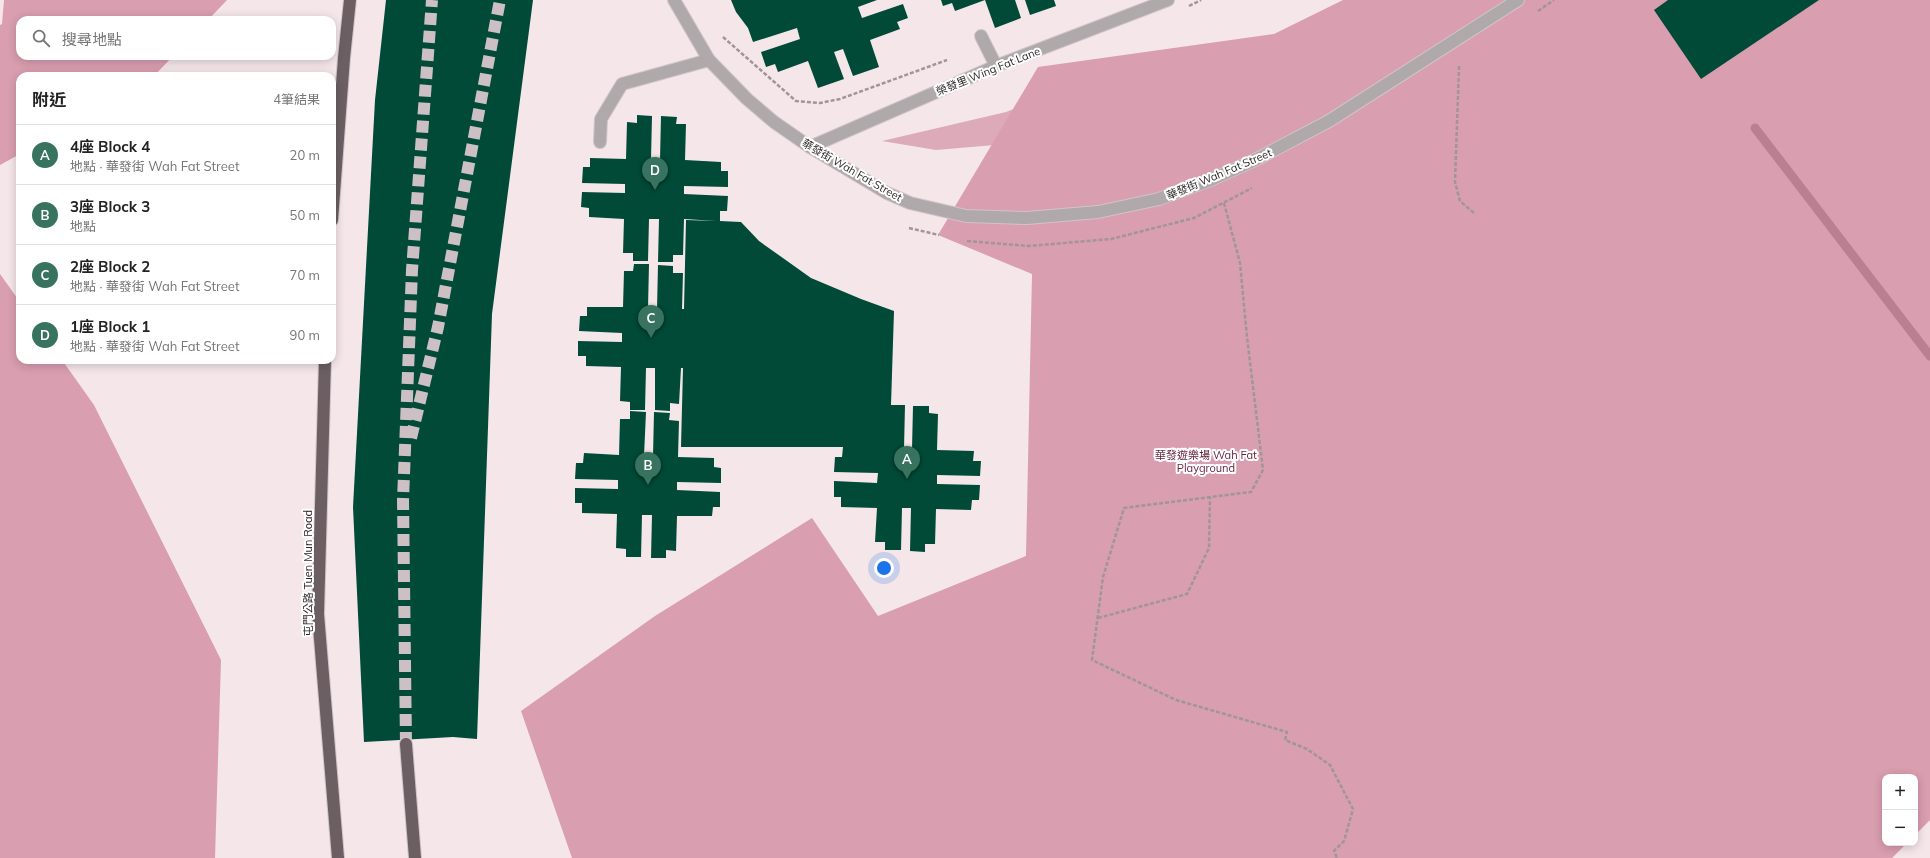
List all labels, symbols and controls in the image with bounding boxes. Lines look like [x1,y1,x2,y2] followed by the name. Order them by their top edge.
[16,16,336,60] search box
[30,27,52,49] icon: search
[62,30,122,49] text: 搜尋地點
[934,44,1042,98] street label: 榮發里 Wing Fat Lane
[32,89,66,110] text: 附近
[273,91,320,107] text: 4筆結果
[800,136,905,204] street label: 華發街 Wah Fat Street
[70,137,150,156] text: 4座 Block 4
[1164,145,1274,203] street label: 華發街 Wah Fat Street
[40,147,50,163] text: A
[290,147,320,163] text: 20 m
[642,157,668,190] pin: D
[70,158,239,174] text: 地點 · 華發街 Wah Fat Street
[70,197,150,216] text: 3座 Block 3
[41,207,49,223] text: B
[290,207,320,223] text: 50 m
[70,218,96,234] text: 地點
[70,257,150,276] text: 2座 Block 2
[41,267,49,283] text: C
[290,267,320,283] text: 70 m
[70,278,239,294] text: 地點 · 華發街 Wah Fat Street
[638,305,664,338] pin: C
[70,317,150,336] text: 1座 Block 1
[40,327,50,343] text: D
[290,327,320,343] text: 90 m
[70,338,239,354] text: 地點 · 華發街 Wah Fat Street
[894,446,920,479] pin: A
[1155,448,1257,475] park label: 華發遊樂場 Wah Fat Playground
[635,452,661,485] pin: B
[301,510,315,636] street label: 屯門公路 Tuen Mun Road
[874,558,894,578] your location
[1882,774,1918,846] map controls
[1882,774,1918,810] button: +
[1882,810,1918,846] button: −

